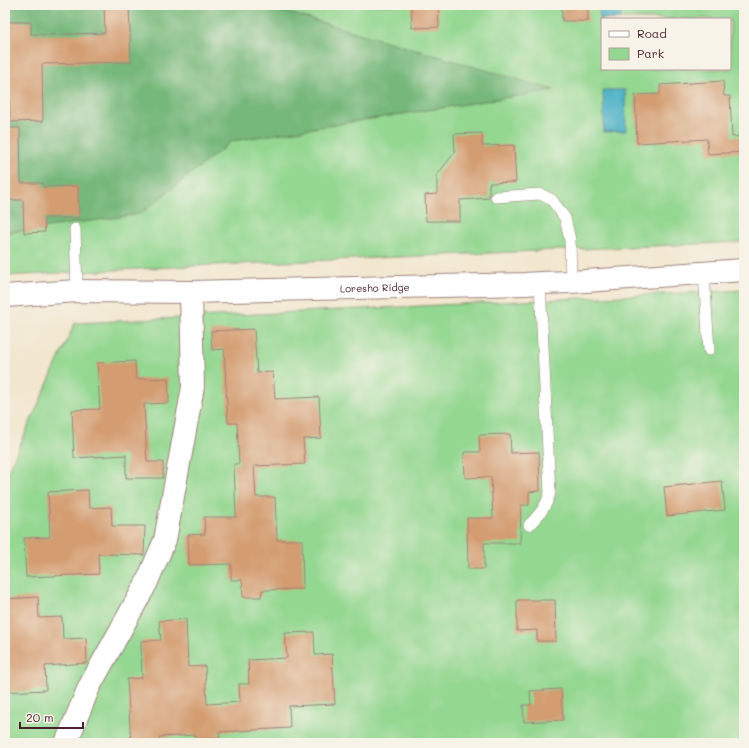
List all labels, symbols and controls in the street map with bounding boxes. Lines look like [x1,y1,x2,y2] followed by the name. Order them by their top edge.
[601,18,731,70] legend
[637,25,667,41] text: Road
[637,45,664,61] text: Park
[340,280,410,295] street label: Loresho Ridge
[20,704,83,730] scale bar
[26,709,54,725] text: 20 m

